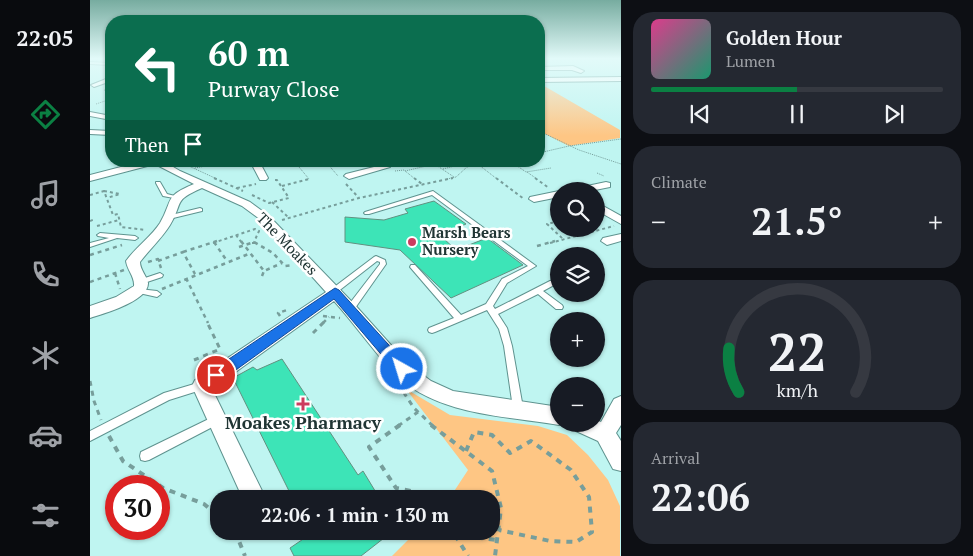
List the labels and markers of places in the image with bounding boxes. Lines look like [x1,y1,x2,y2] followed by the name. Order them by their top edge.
[422,222,511,259] place label: Marsh Bears Nursery
[406,236,418,248] marker: Marsh Bears Nursery
[195,354,237,396] pin
[297,398,309,410] marker: Moakes Pharmacy
[225,410,382,434] place label: Moakes Pharmacy

